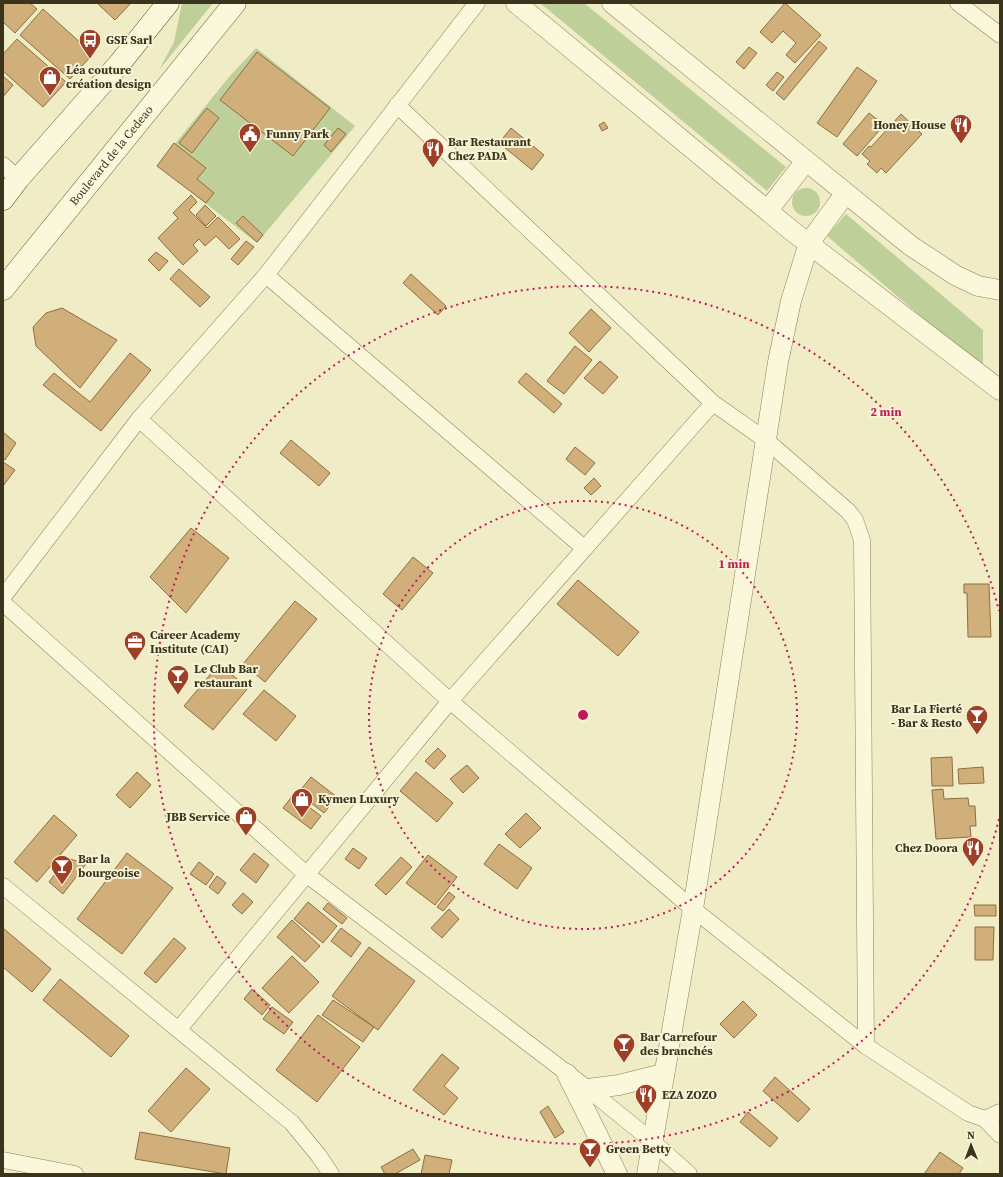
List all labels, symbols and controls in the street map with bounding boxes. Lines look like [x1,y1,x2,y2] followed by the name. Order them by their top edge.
[77,27,103,60] bus stop icon: GSE Sarl
[106,32,152,48] place label: GSE Sarl
[66,62,152,92] place label: Léa couture création design
[37,64,63,97] shop icon: Léa couture création design
[66,102,157,209] street label: Boulevard de la Cedeao
[948,112,974,145] restaurant icon: Honey House
[873,117,946,133] place label: Honey House
[237,121,263,154] public building icon: Funny Park
[266,126,330,142] place label: Funny Park
[448,134,532,164] place label: Bar Restaurant Chez PADA
[420,136,446,169] restaurant icon: Bar Restaurant Chez PADA
[870,404,902,420] text: 2 min
[718,556,750,572] text: 1 min
[150,627,241,657] place label: Career Academy Institute (CAI)
[122,629,148,662] office icon: Career Academy Institute (CAI)
[194,661,258,691] place label: Le Club Bar restaurant
[165,663,191,696] bar icon: Le Club Bar restaurant
[891,701,962,731] place label: Bar La Fierté - Bar & Resto
[964,703,990,736] bar icon: Bar La Fierté - Bar & Resto
[576,708,590,722] centre of rings
[289,786,315,819] shop icon: Kymen Luxury
[318,791,400,807] place label: Kymen Luxury
[233,804,259,837] shop icon: JBB Service
[165,809,230,825] place label: JBB Service
[960,835,986,868] restaurant icon: Chez Doora
[895,840,959,856] place label: Chez Doora
[78,851,140,881] place label: Bar la bourgeoise
[49,853,75,886] bar icon: Bar la bourgeoise
[640,1029,718,1059] place label: Bar Carrefour des branchés
[611,1031,637,1064] bar icon: Bar Carrefour des branchés
[633,1082,659,1115] restaurant icon: EZA ZOZO
[662,1087,717,1103] place label: EZA ZOZO
[951,1125,991,1165] north arrow
[967,1128,975,1143] text: N
[577,1136,603,1169] bar icon: Green Betty
[606,1141,672,1157] place label: Green Betty

